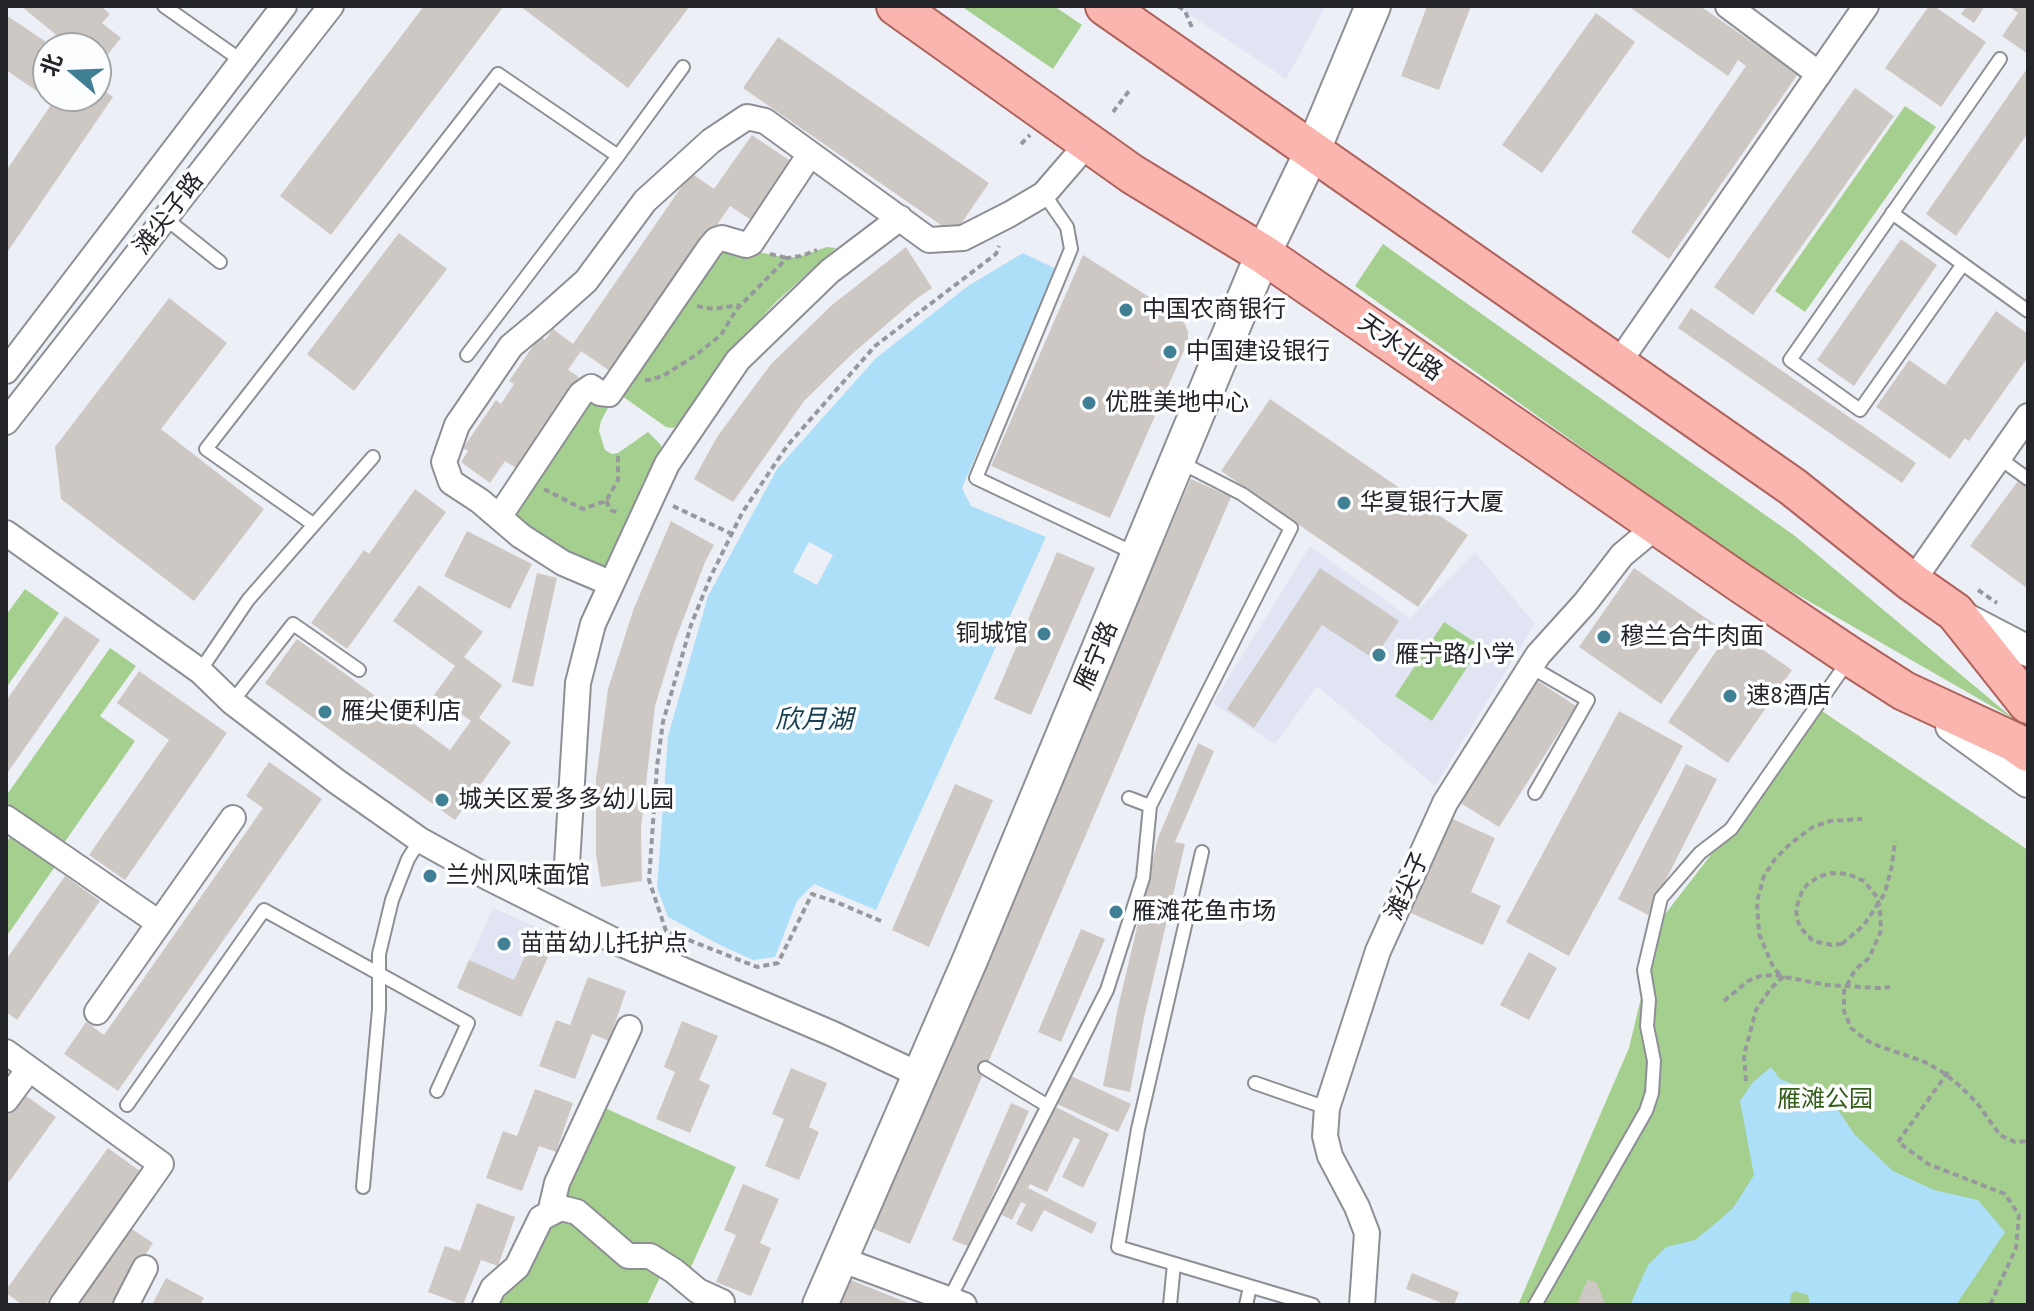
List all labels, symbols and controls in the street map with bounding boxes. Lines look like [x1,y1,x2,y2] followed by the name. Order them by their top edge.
[32,32,112,112] north arrow
[34,50,68,80] text: 北
[128,167,210,261] street label: 滩尖子路
[1142,296,1286,324] place label: 中国农商银行
[1117,301,1135,319] marker: 中国农商银行
[1352,309,1448,387] street label: 天水北路
[1186,338,1330,366] place label: 中国建设银行
[1161,343,1179,361] marker: 中国建设银行
[1105,389,1249,417] place label: 优胜美地中心
[1080,394,1098,412] marker: 优胜美地中心
[1360,489,1504,517] place label: 华夏银行大厦
[1335,494,1353,512] marker: 华夏银行大厦
[1070,617,1124,695] street label: 雁宁路
[956,620,1028,648] place label: 铜城馆
[1620,623,1764,651] place label: 穆兰合牛肉面
[1035,625,1053,643] marker: 铜城馆
[1595,628,1613,646] marker: 穆兰合牛肉面
[1395,641,1515,669] place label: 雁宁路小学
[1370,646,1388,664] marker: 雁宁路小学
[1746,682,1831,710] place label: 速8酒店
[1721,687,1739,705] marker: 速8酒店
[341,698,461,726] place label: 雁尖便利店
[316,703,334,721] marker: 雁尖便利店
[775,705,853,737] water label: 欣月湖
[458,786,674,814] place label: 城关区爱多多幼儿园
[433,791,451,809] marker: 城关区爱多多幼儿园
[1380,847,1436,925] street label: 滩尖子
[446,862,590,890] place label: 兰州风味面馆
[421,867,439,885] marker: 兰州风味面馆
[1132,898,1276,926] place label: 雁滩花鱼市场
[1107,903,1125,921] marker: 雁滩花鱼市场
[520,930,688,958] place label: 苗苗幼儿托护点
[495,935,513,953] marker: 苗苗幼儿托护点
[1777,1086,1873,1114] park label: 雁滩公园

